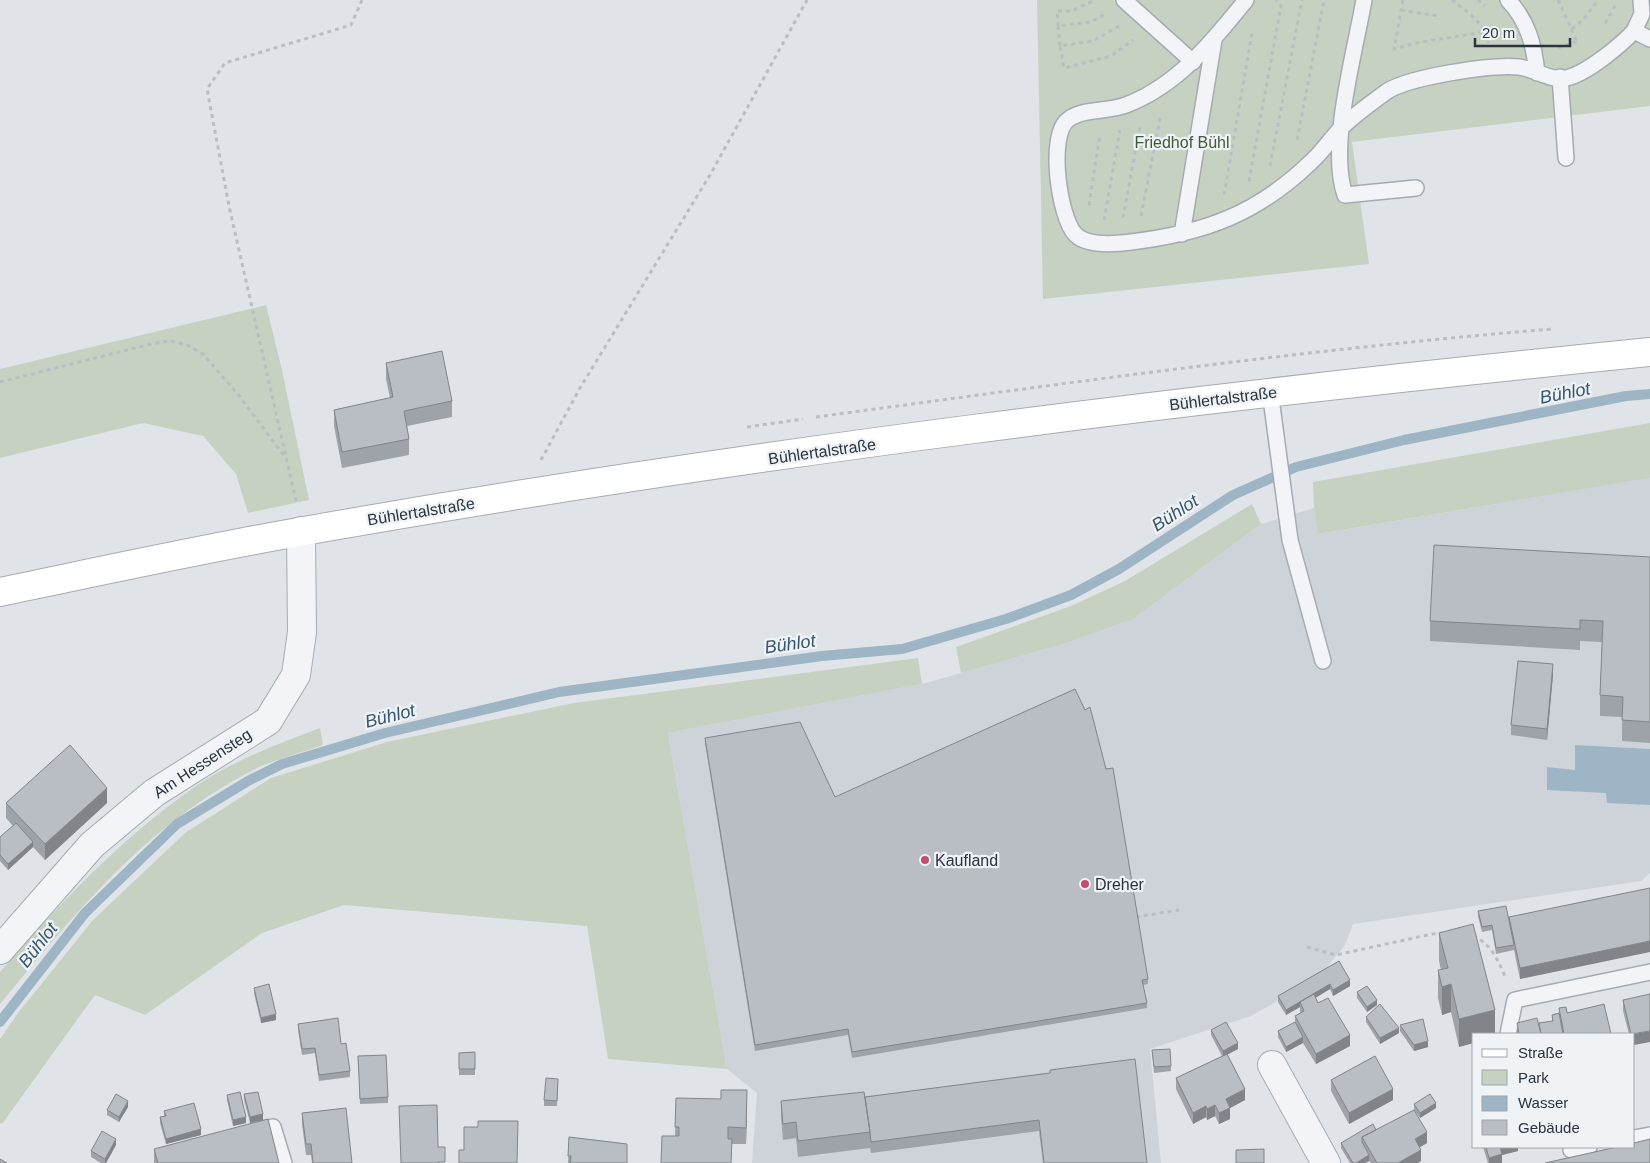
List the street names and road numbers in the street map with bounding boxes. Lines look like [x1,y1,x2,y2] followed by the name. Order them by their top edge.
[1168,383,1278,414] street label: Bühlertalstraße
[767,436,877,467] street label: Bühlertalstraße
[366,495,476,528] street label: Bühlertalstraße
[150,726,254,801] street label: Am Hessensteg

